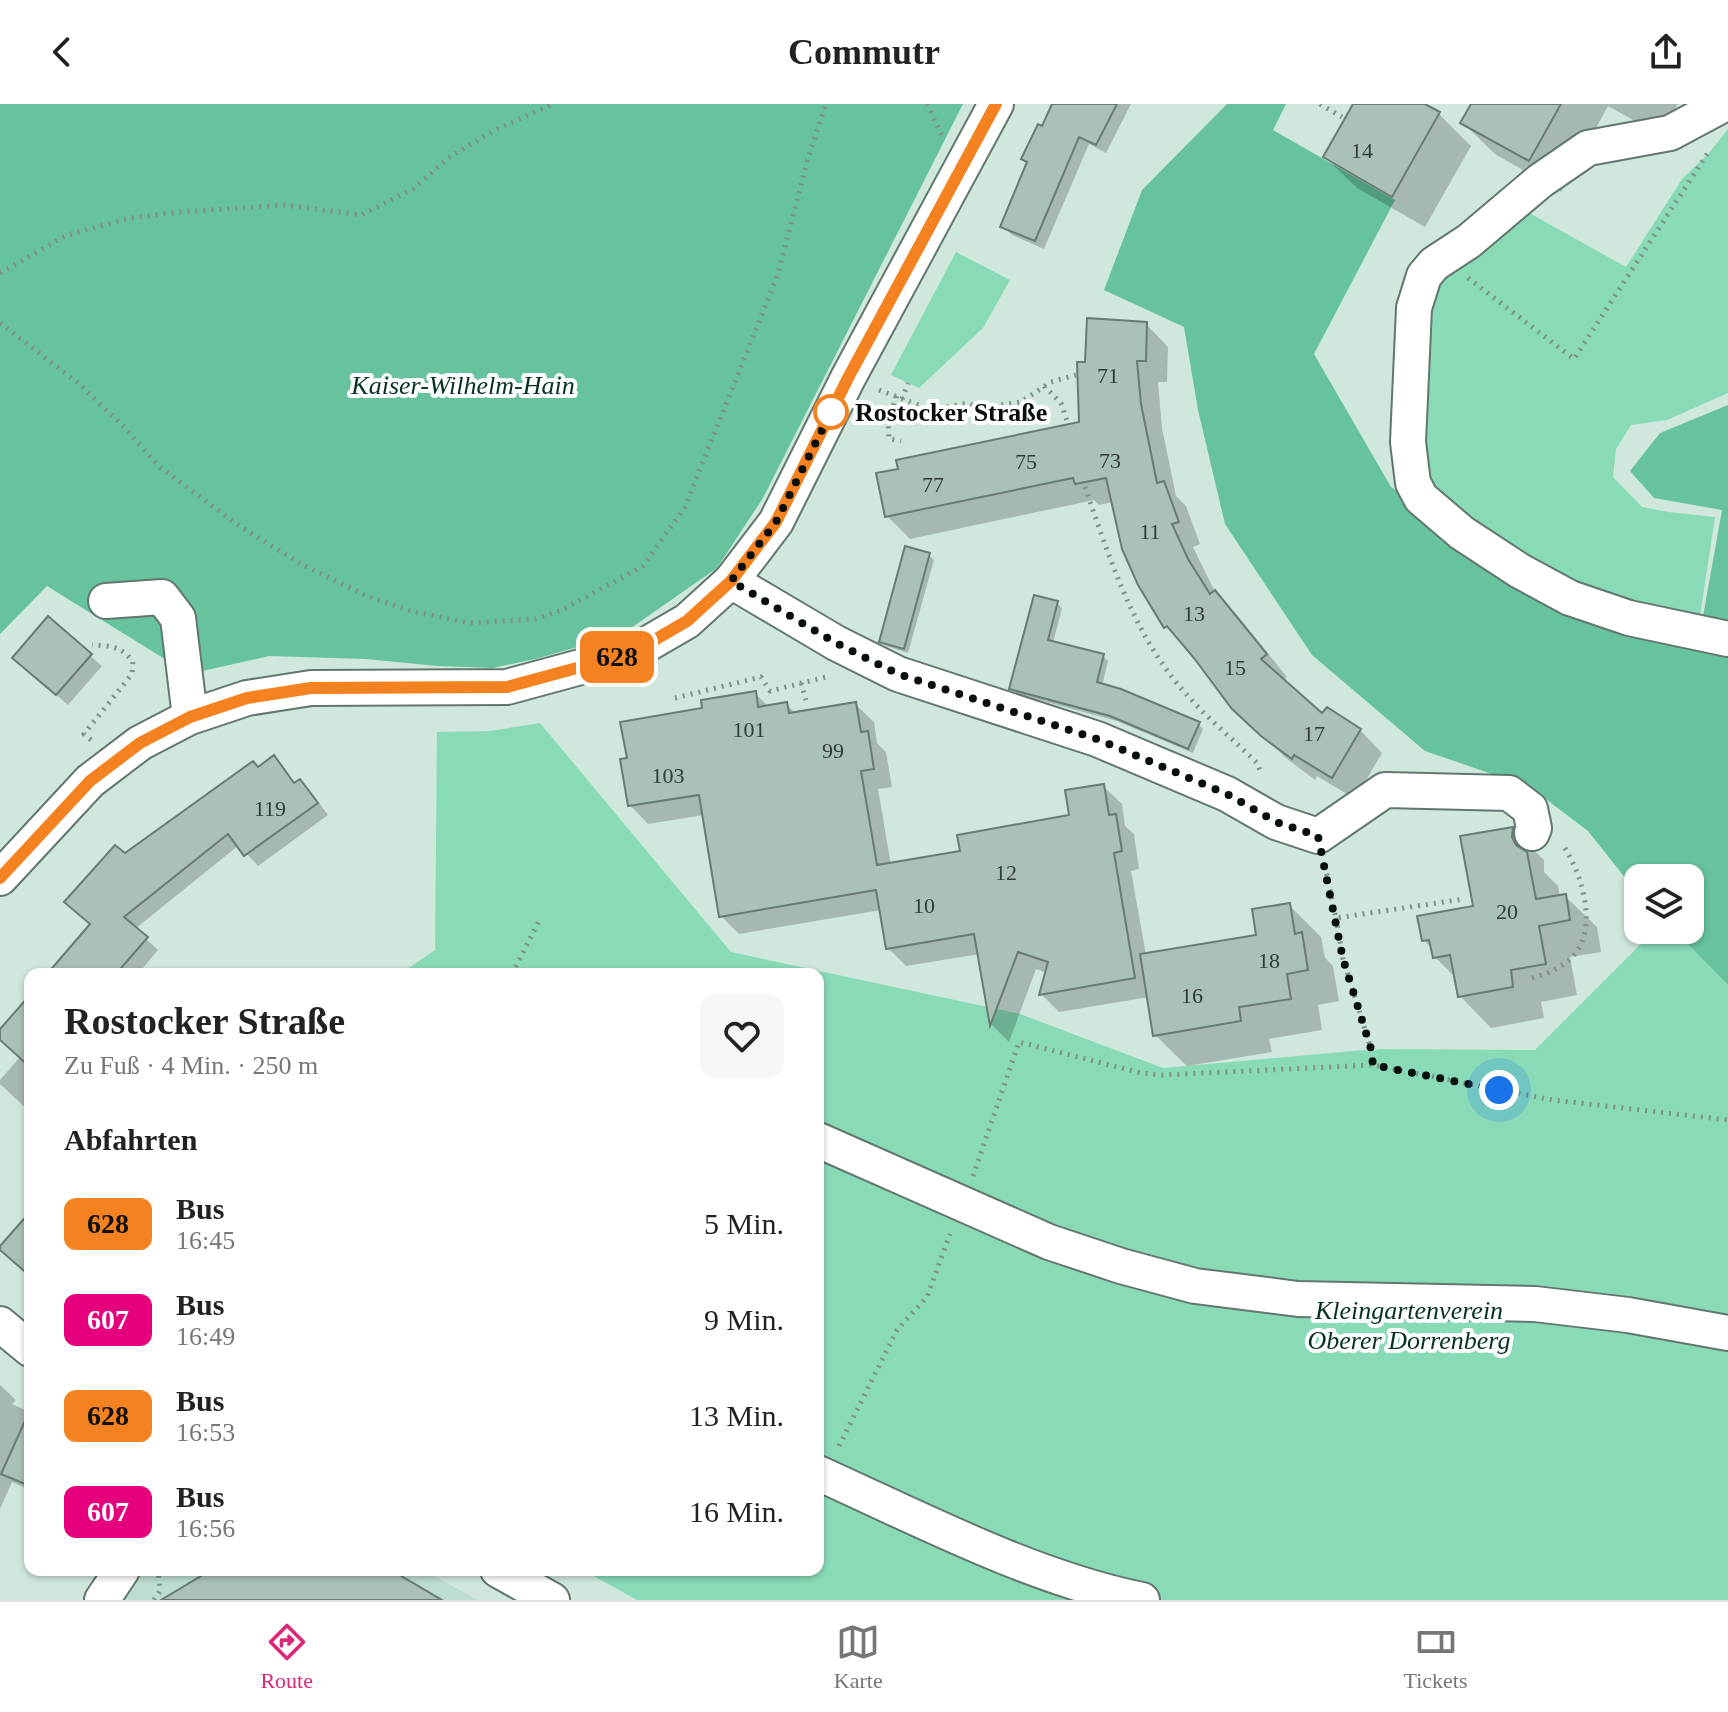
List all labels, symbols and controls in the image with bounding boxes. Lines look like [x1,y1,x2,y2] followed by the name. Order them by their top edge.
[40,30,84,74] icon: back
[1644,30,1688,74] icon: share
[788,32,940,72] text: Commutr
[1351,138,1373,163] house number: 14
[1097,363,1119,388] house number: 71
[350,371,575,400] park label: Kaiser-Wilhelm-Hain
[814,395,848,429] marker: Rostocker Straße
[855,398,1047,427] place label: Rostocker Straße
[1099,448,1121,473] house number: 73
[1015,449,1037,474] house number: 75
[922,472,944,497] house number: 77
[1139,519,1161,544] house number: 11
[1183,601,1205,626] house number: 13
[571,631,663,683] line badge: 628
[596,641,638,672] text: 628
[1224,655,1246,680] house number: 15
[733,717,766,742] house number: 101
[1303,721,1325,746] house number: 17
[822,738,844,763] house number: 99
[652,763,685,788] house number: 103
[254,796,286,821] house number: 119
[995,860,1017,885] house number: 12
[1624,864,1704,944] map controls
[1624,864,1704,944] button: layers
[913,893,935,918] house number: 10
[1496,899,1518,924] house number: 20
[1258,948,1280,973] house number: 18
[1181,983,1203,1008] house number: 16
[700,994,784,1078] button: heart
[64,1000,345,1042] text: Rostocker Straße
[64,1051,318,1080] text: Zu Fuß · 4 Min. · 250 m
[1479,1070,1519,1110] your location
[64,1123,197,1156] text: Abfahrten
[176,1192,224,1225] text: Bus
[704,1207,784,1240] text: 5 Min.
[87,1208,129,1239] text: 628
[176,1226,235,1255] text: 16:45
[176,1288,224,1321] text: Bus
[1308,1296,1510,1355] park label: Kleingartenverein Oberer Dorrenberg
[704,1303,784,1336] text: 9 Min.
[87,1304,129,1335] text: 607
[176,1322,235,1351] text: 16:49
[176,1384,224,1417] text: Bus
[689,1399,784,1432] text: 13 Min.
[87,1400,129,1431] text: 628
[176,1418,235,1447] text: 16:53
[176,1480,224,1513] text: Bus
[689,1495,784,1528] text: 16 Min.
[87,1496,129,1527] text: 607
[176,1514,235,1543] text: 16:56
[260,1620,313,1694] tab: Route
[834,1620,883,1694] tab: Karte
[1404,1620,1468,1694] tab: Tickets

